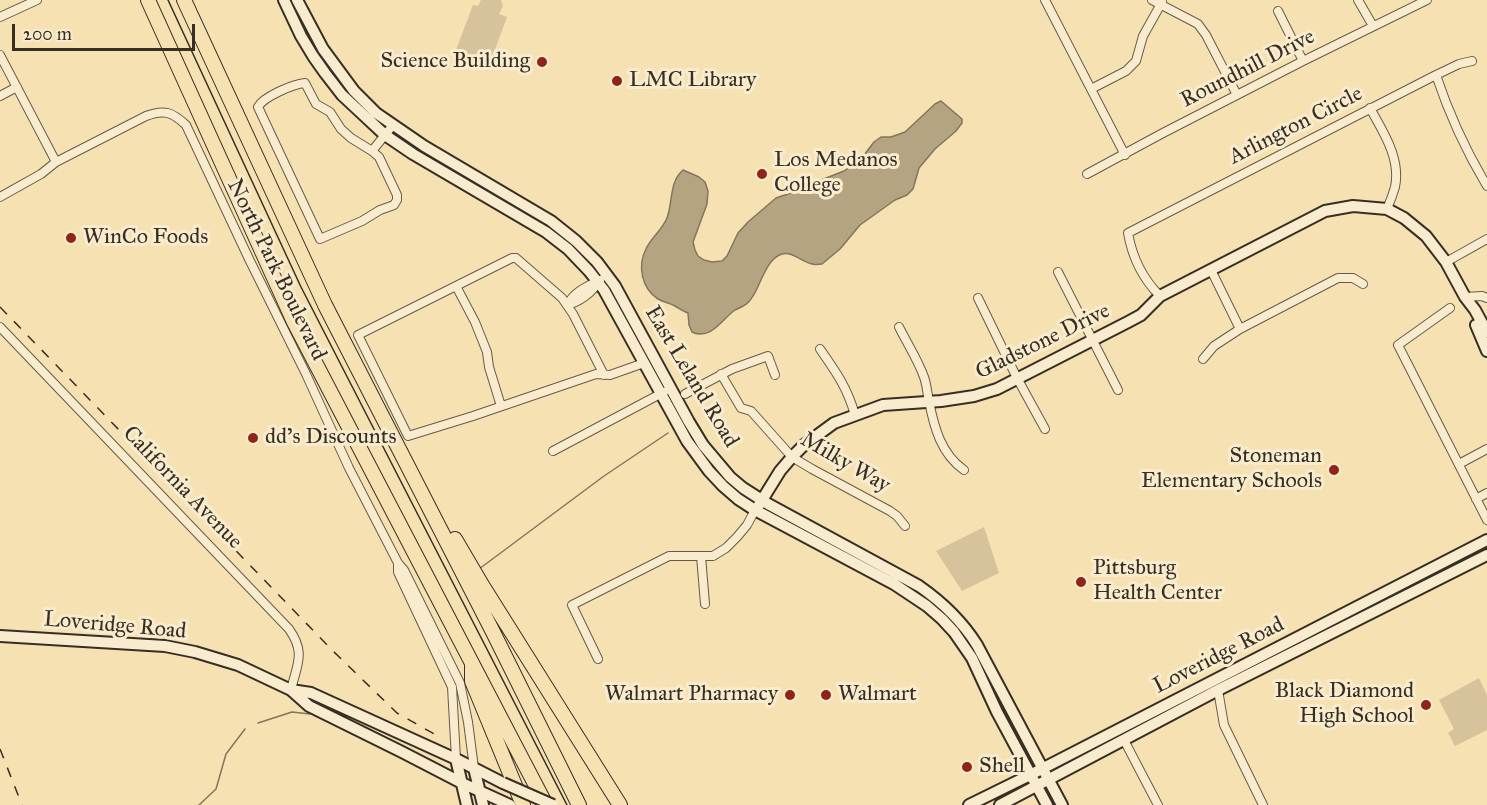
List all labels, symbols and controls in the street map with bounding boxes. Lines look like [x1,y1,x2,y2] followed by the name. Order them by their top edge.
[15,12,198,50] scale bar
[23,23,72,45] text: 200 m
[1177,24,1319,114] street label: Roundhill Drive
[380,49,530,75] place label: Science Building
[535,55,549,69] marker: Science Building
[629,68,756,94] place label: LMC Library
[610,74,624,88] marker: LMC Library
[1225,81,1367,171] street label: Arlington Circle
[774,148,897,200] place label: Los Medanos College
[755,167,769,181] marker: Los Medanos College
[221,175,331,365] street label: North Park Boulevard
[83,225,208,251] place label: WinCo Foods
[64,231,78,245] marker: WinCo Foods
[972,298,1114,386] street label: Gladstone Drive
[638,301,744,453] street label: East Leland Road
[117,421,247,555] street label: California Avenue
[265,425,396,451] place label: dd's Discounts
[795,427,895,499] street label: Milky Way
[246,431,260,445] marker: dd's Discounts
[1141,444,1322,496] place label: Stoneman Elementary Schools
[1327,463,1341,477] marker: Stoneman Elementary Schools
[1093,556,1222,608] place label: Pittsburg Health Center
[1074,575,1088,589] marker: Pittsburg Health Center
[43,607,187,645] street label: Loveridge Road
[1149,612,1289,700] street label: Loveridge Road
[1275,679,1414,730] place label: Black Diamond High School
[605,682,778,708] place label: Walmart Pharmacy
[838,682,917,708] place label: Walmart
[783,688,797,702] marker: Walmart Pharmacy
[819,688,833,702] marker: Walmart
[1419,698,1433,712] marker: Black Diamond High School
[979,754,1025,780] place label: Shell
[960,760,974,774] marker: Shell

